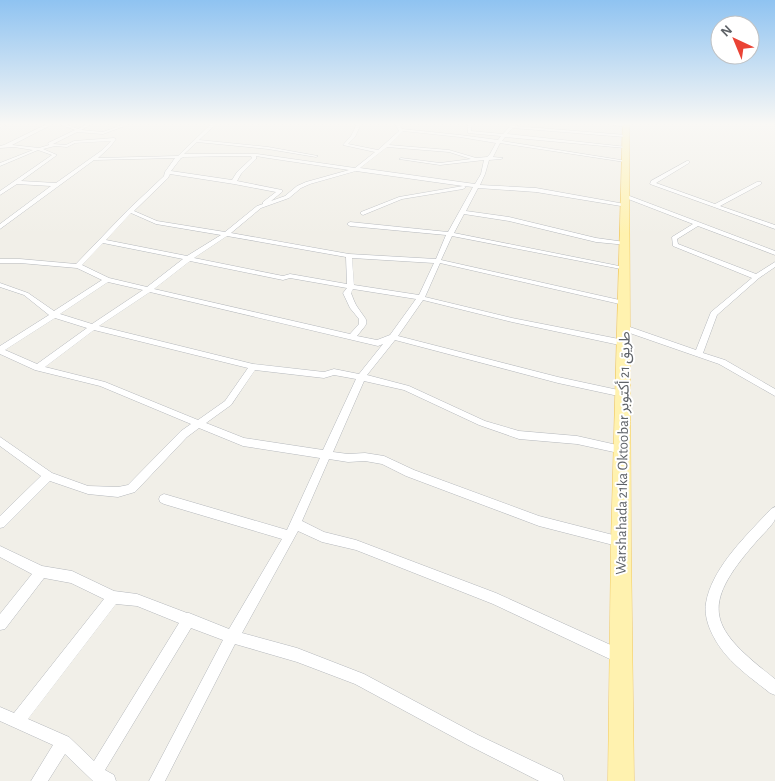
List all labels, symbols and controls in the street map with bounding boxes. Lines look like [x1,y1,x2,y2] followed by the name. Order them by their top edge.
[710,15,760,65] north arrow
[718,23,735,40] text: N
[611,331,635,575] street label: Warshahada 21ka Oktoobar طريق 21 أكتوبر

